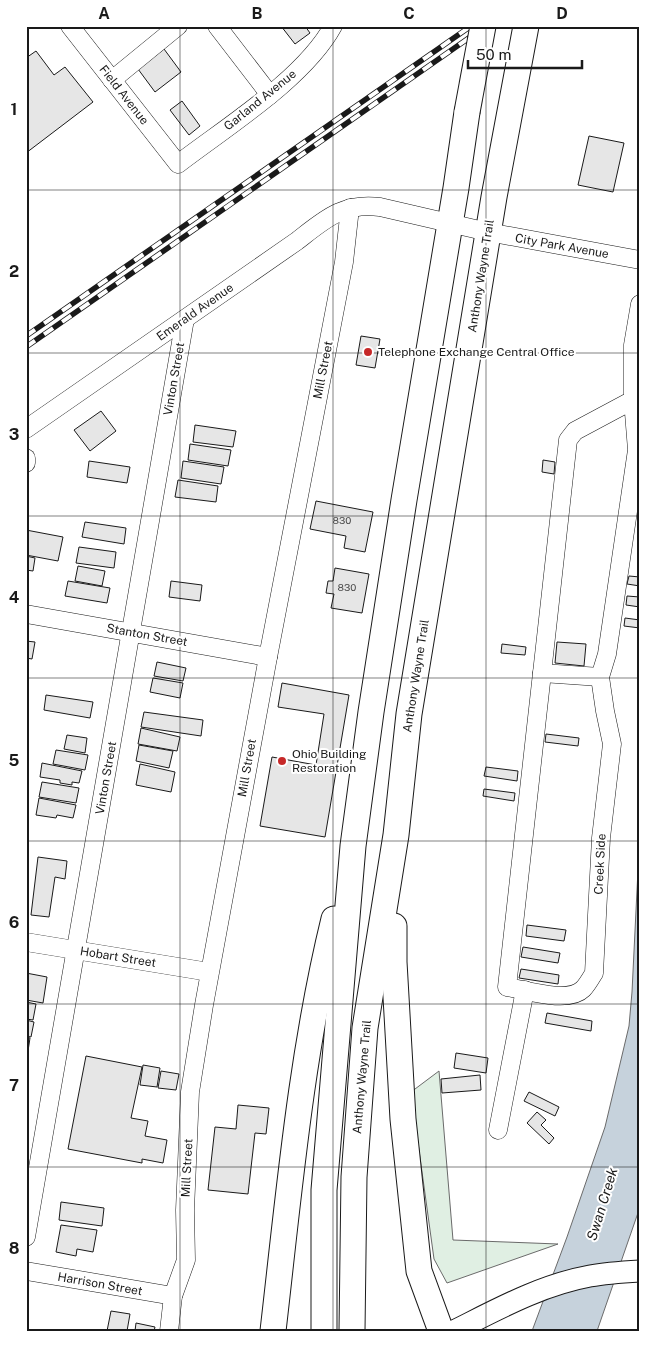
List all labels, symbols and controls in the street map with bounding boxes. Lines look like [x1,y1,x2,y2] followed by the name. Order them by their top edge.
[98,4,110,23] text: A
[252,4,263,23] text: B
[403,4,415,23] text: C
[556,4,568,23] text: D
[468,38,582,70] scale bar
[476,46,511,63] text: 50 m
[96,63,152,128] street label: Field Avenue
[221,67,299,133] street label: Garland Avenue
[11,100,17,119] text: 1
[465,218,497,333] street label: Anthony Wayne Trail
[514,231,610,261] street label: City Park Avenue
[9,262,19,281] text: 2
[154,280,236,344] street label: Emerald Avenue
[311,340,336,400] street label: Mill Street
[161,341,187,417] street label: Vinton Street
[378,345,575,359] place label: Telephone Exchange Central Office
[362,346,374,358] marker: Telephone Exchange Central Office
[9,425,19,444] text: 3
[333,514,351,526] house number: 830
[338,581,356,593] house number: 830
[9,588,20,607] text: 4
[400,618,432,733] street label: Anthony Wayne Trail
[105,621,189,649] street label: Stanton Street
[235,738,259,798] street label: Mill Street
[93,740,119,816] street label: Vinton Street
[292,747,366,775] place label: Ohio Building Restoration
[9,751,20,770] text: 5
[276,755,288,767] marker: Ohio Building Restoration
[591,833,609,895] street label: Creek Side
[9,913,19,932] text: 6
[79,944,157,970] street label: Hobart Street
[350,1019,374,1134] street label: Anthony Wayne Trail
[9,1076,19,1095] text: 7
[178,1138,196,1198] street label: Mill Street
[583,1165,621,1242] water label: Swan Creek
[9,1239,20,1258] text: 8
[56,1270,144,1298] street label: Harrison Street

